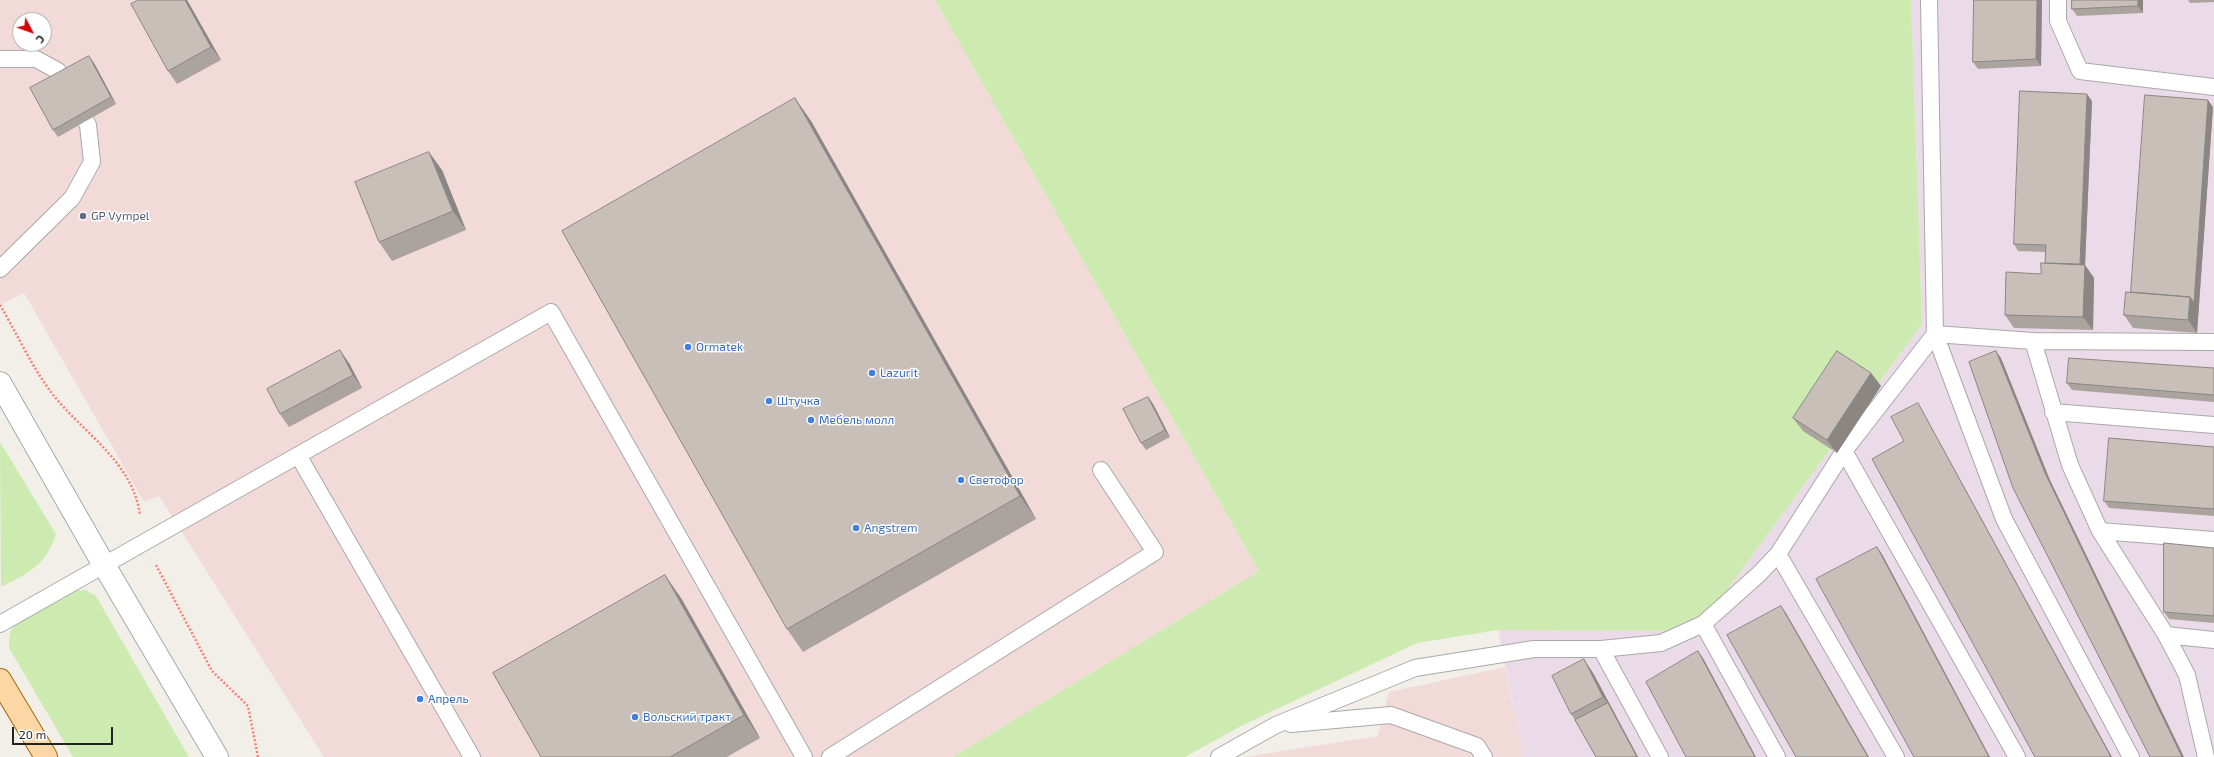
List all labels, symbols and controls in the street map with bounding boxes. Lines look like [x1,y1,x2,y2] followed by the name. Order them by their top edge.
[12,12,52,52] north arrow
[34,33,48,46] text: С
[91,209,149,223] place label: GP Vympel
[78,211,88,221] marker: GP Vympel
[696,340,743,354] place label: Ormatek
[683,342,693,352] marker: Ormatek
[880,366,918,380] place label: Lazurit
[867,368,877,378] marker: Lazurit
[777,394,820,408] place label: Штучка
[764,396,774,406] marker: Штучка
[819,413,894,427] place label: Мебель молл
[806,415,816,425] marker: Мебель молл
[969,473,1024,487] place label: Светофор
[956,475,966,485] marker: Светофор
[864,521,917,535] place label: Angstrem
[851,523,861,533] marker: Angstrem
[428,692,469,706] place label: Апрель
[415,694,425,704] marker: Апрель
[643,710,731,724] place label: Вольский тракт
[630,712,640,722] marker: Вольский тракт
[14,719,115,745] scale bar
[19,727,46,741] text: 20 m

